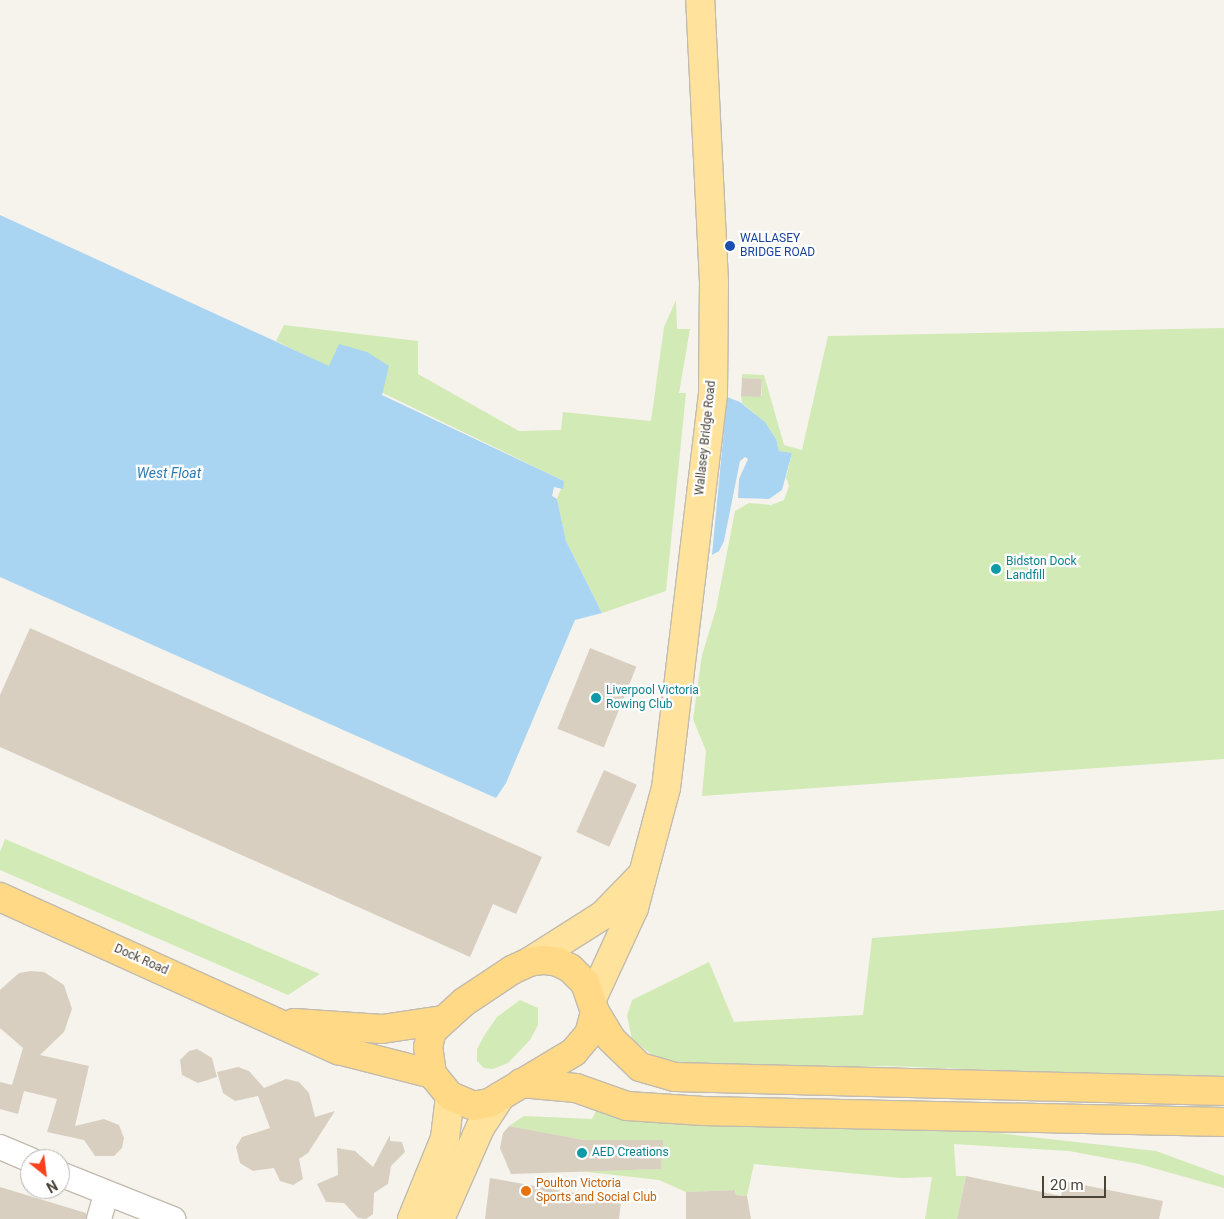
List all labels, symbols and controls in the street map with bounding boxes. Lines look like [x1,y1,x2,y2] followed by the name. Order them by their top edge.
[740,232,815,260] place label: WALLASEY BRIDGE ROAD
[724,240,736,252] marker: WALLASEY BRIDGE ROAD
[693,380,719,496] street label: Wallasey Bridge Road
[137,465,201,481] water label: West Float
[1006,555,1077,583] place label: Bidston Dock Landfill
[990,563,1002,575] marker: Bidston Dock Landfill
[606,684,699,712] place label: Liverpool Victoria Rowing Club
[590,692,602,704] marker: Liverpool Victoria Rowing Club
[112,942,170,978] street label: Dock Road
[592,1146,669,1160] place label: AED Creations
[576,1147,588,1159] marker: AED Creations
[20,1149,70,1199] north arrow
[1044,1166,1108,1198] scale bar
[1050,1176,1084,1194] text: 20 m
[44,1177,60,1196] text: N
[536,1177,657,1205] place label: Poulton Victoria Sports and Social Club
[520,1185,532,1197] marker: Poulton Victoria Sports and Social Club

